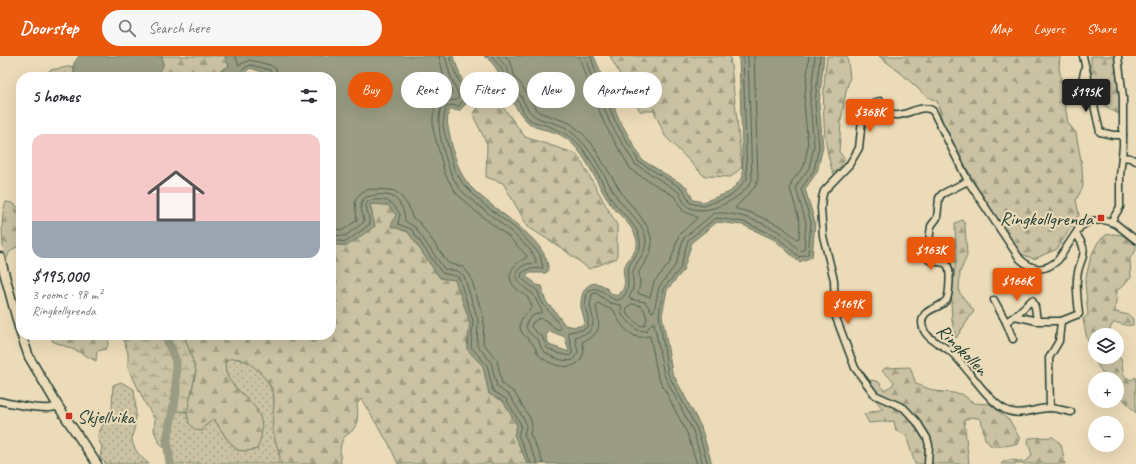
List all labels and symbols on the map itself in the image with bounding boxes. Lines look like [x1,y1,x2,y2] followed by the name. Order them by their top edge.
[1058,79,1114,113] pin: $195K
[842,99,898,133] pin: $368K
[1000,207,1095,231] place label: Ringkollgrenda
[1096,213,1106,223] marker: Ringkollgrenda
[903,237,959,271] pin: $163K
[989,268,1045,302] pin: $166K
[820,291,876,325] pin: $169K
[931,319,994,382] street label: Ringkollen
[77,405,137,429] place label: Skjellvika
[64,411,74,421] marker: Skjellvika

